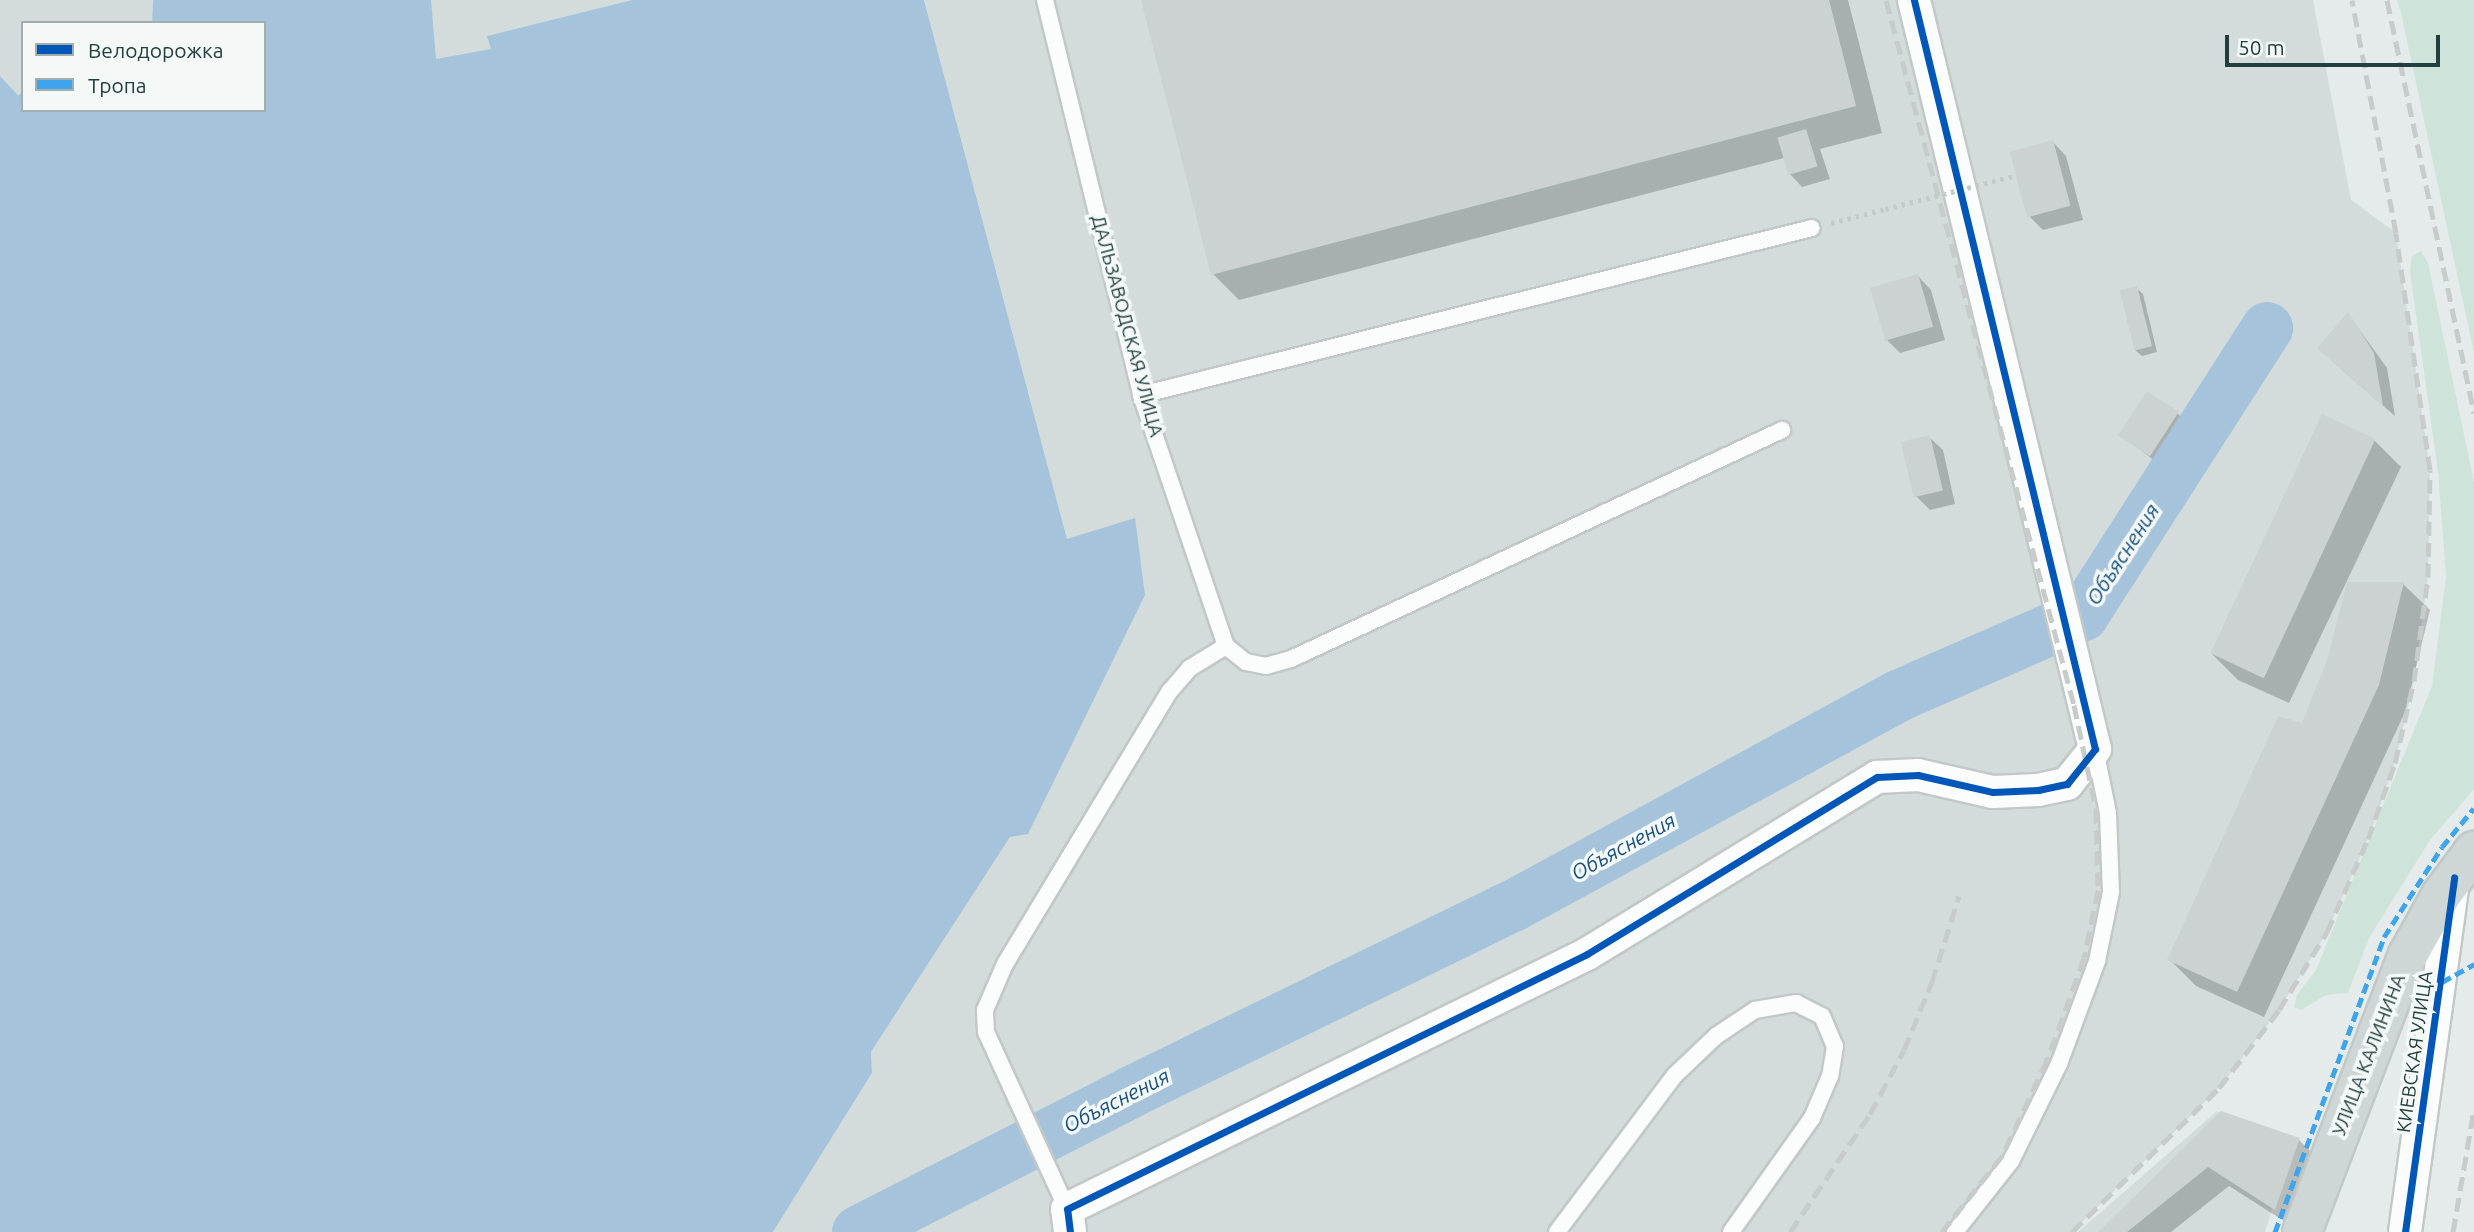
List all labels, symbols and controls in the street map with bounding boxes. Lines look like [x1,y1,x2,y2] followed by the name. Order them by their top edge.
[21,21,266,112] legend
[2229,21,2444,65] scale bar
[2238,35,2285,59] text: 50 m
[88,38,224,62] text: Велодорожка
[88,73,147,97] text: Тропа
[1086,212,1168,440] street label: ДАЛЬЗАВОДСКАЯ УЛИЦА
[2080,499,2164,609] water label: Объяснения
[1566,807,1680,885] water label: Объяснения
[2392,970,2438,1134] street label: КИЕВСКАЯ УЛИЦА
[2328,971,2410,1139] street label: УЛИЦА КАЛИНИНА
[1059,1063,1173,1137] water label: Объяснения

